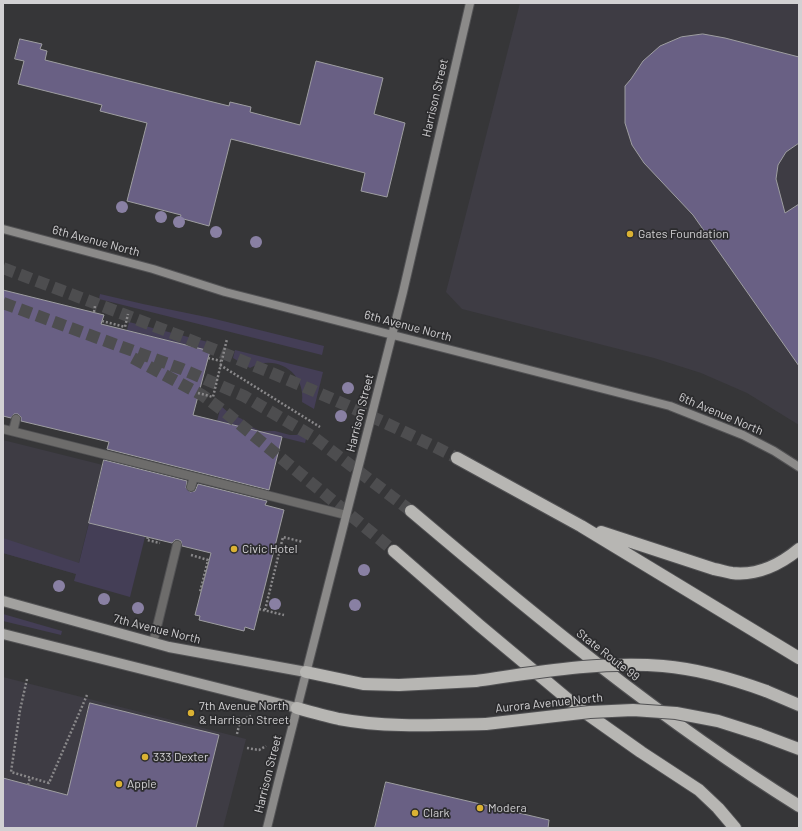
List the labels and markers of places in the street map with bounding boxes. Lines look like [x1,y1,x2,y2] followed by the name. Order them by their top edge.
[638,227,729,241] place label: Gates Foundation
[625,229,635,239] marker: Gates Foundation
[242,542,297,556] place label: Civic Hotel
[229,544,239,554] marker: Civic Hotel
[199,699,289,727] place label: 7th Avenue North & Harrison Street
[186,708,196,718] marker: 7th Avenue North & Harrison Street
[153,750,208,764] place label: 333 Dexter
[140,752,150,762] marker: 333 Dexter
[127,777,157,791] place label: Apple
[114,779,124,789] marker: Apple
[488,801,527,815] place label: Modera
[475,803,485,813] marker: Modera
[423,806,450,820] place label: Clark
[410,808,420,818] marker: Clark

